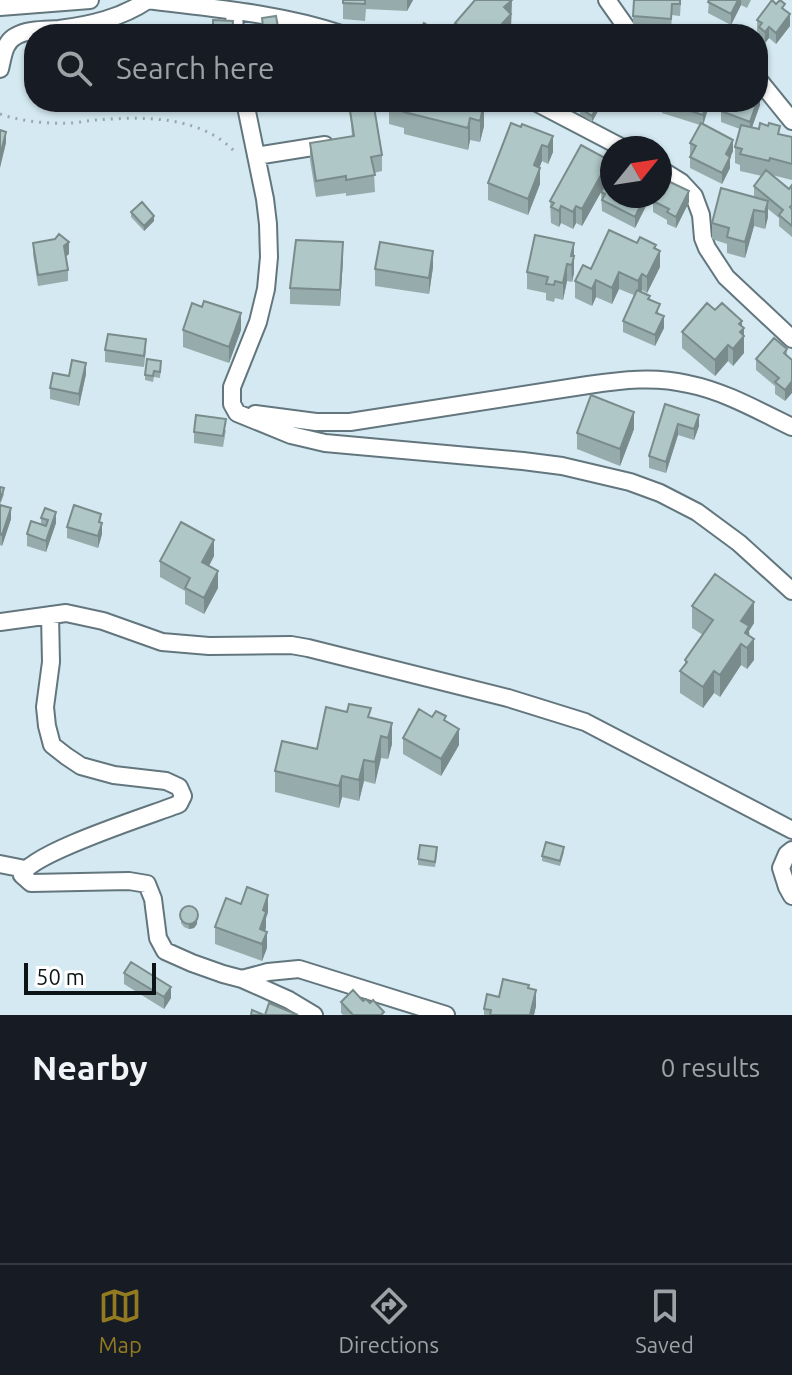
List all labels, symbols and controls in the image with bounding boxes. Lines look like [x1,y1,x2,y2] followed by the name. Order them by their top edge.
[24,24,768,112] search box
[52,46,96,90] icon: search
[116,51,275,85] text: Search here
[600,136,672,208] north arrow
[24,959,156,995] scale bar
[36,964,85,989] text: 50 m
[32,1048,147,1086] text: Nearby
[661,1053,760,1082] text: 0 results
[98,1284,142,1357] tab: Map
[338,1284,439,1357] tab: Directions
[635,1284,694,1357] tab: Saved

